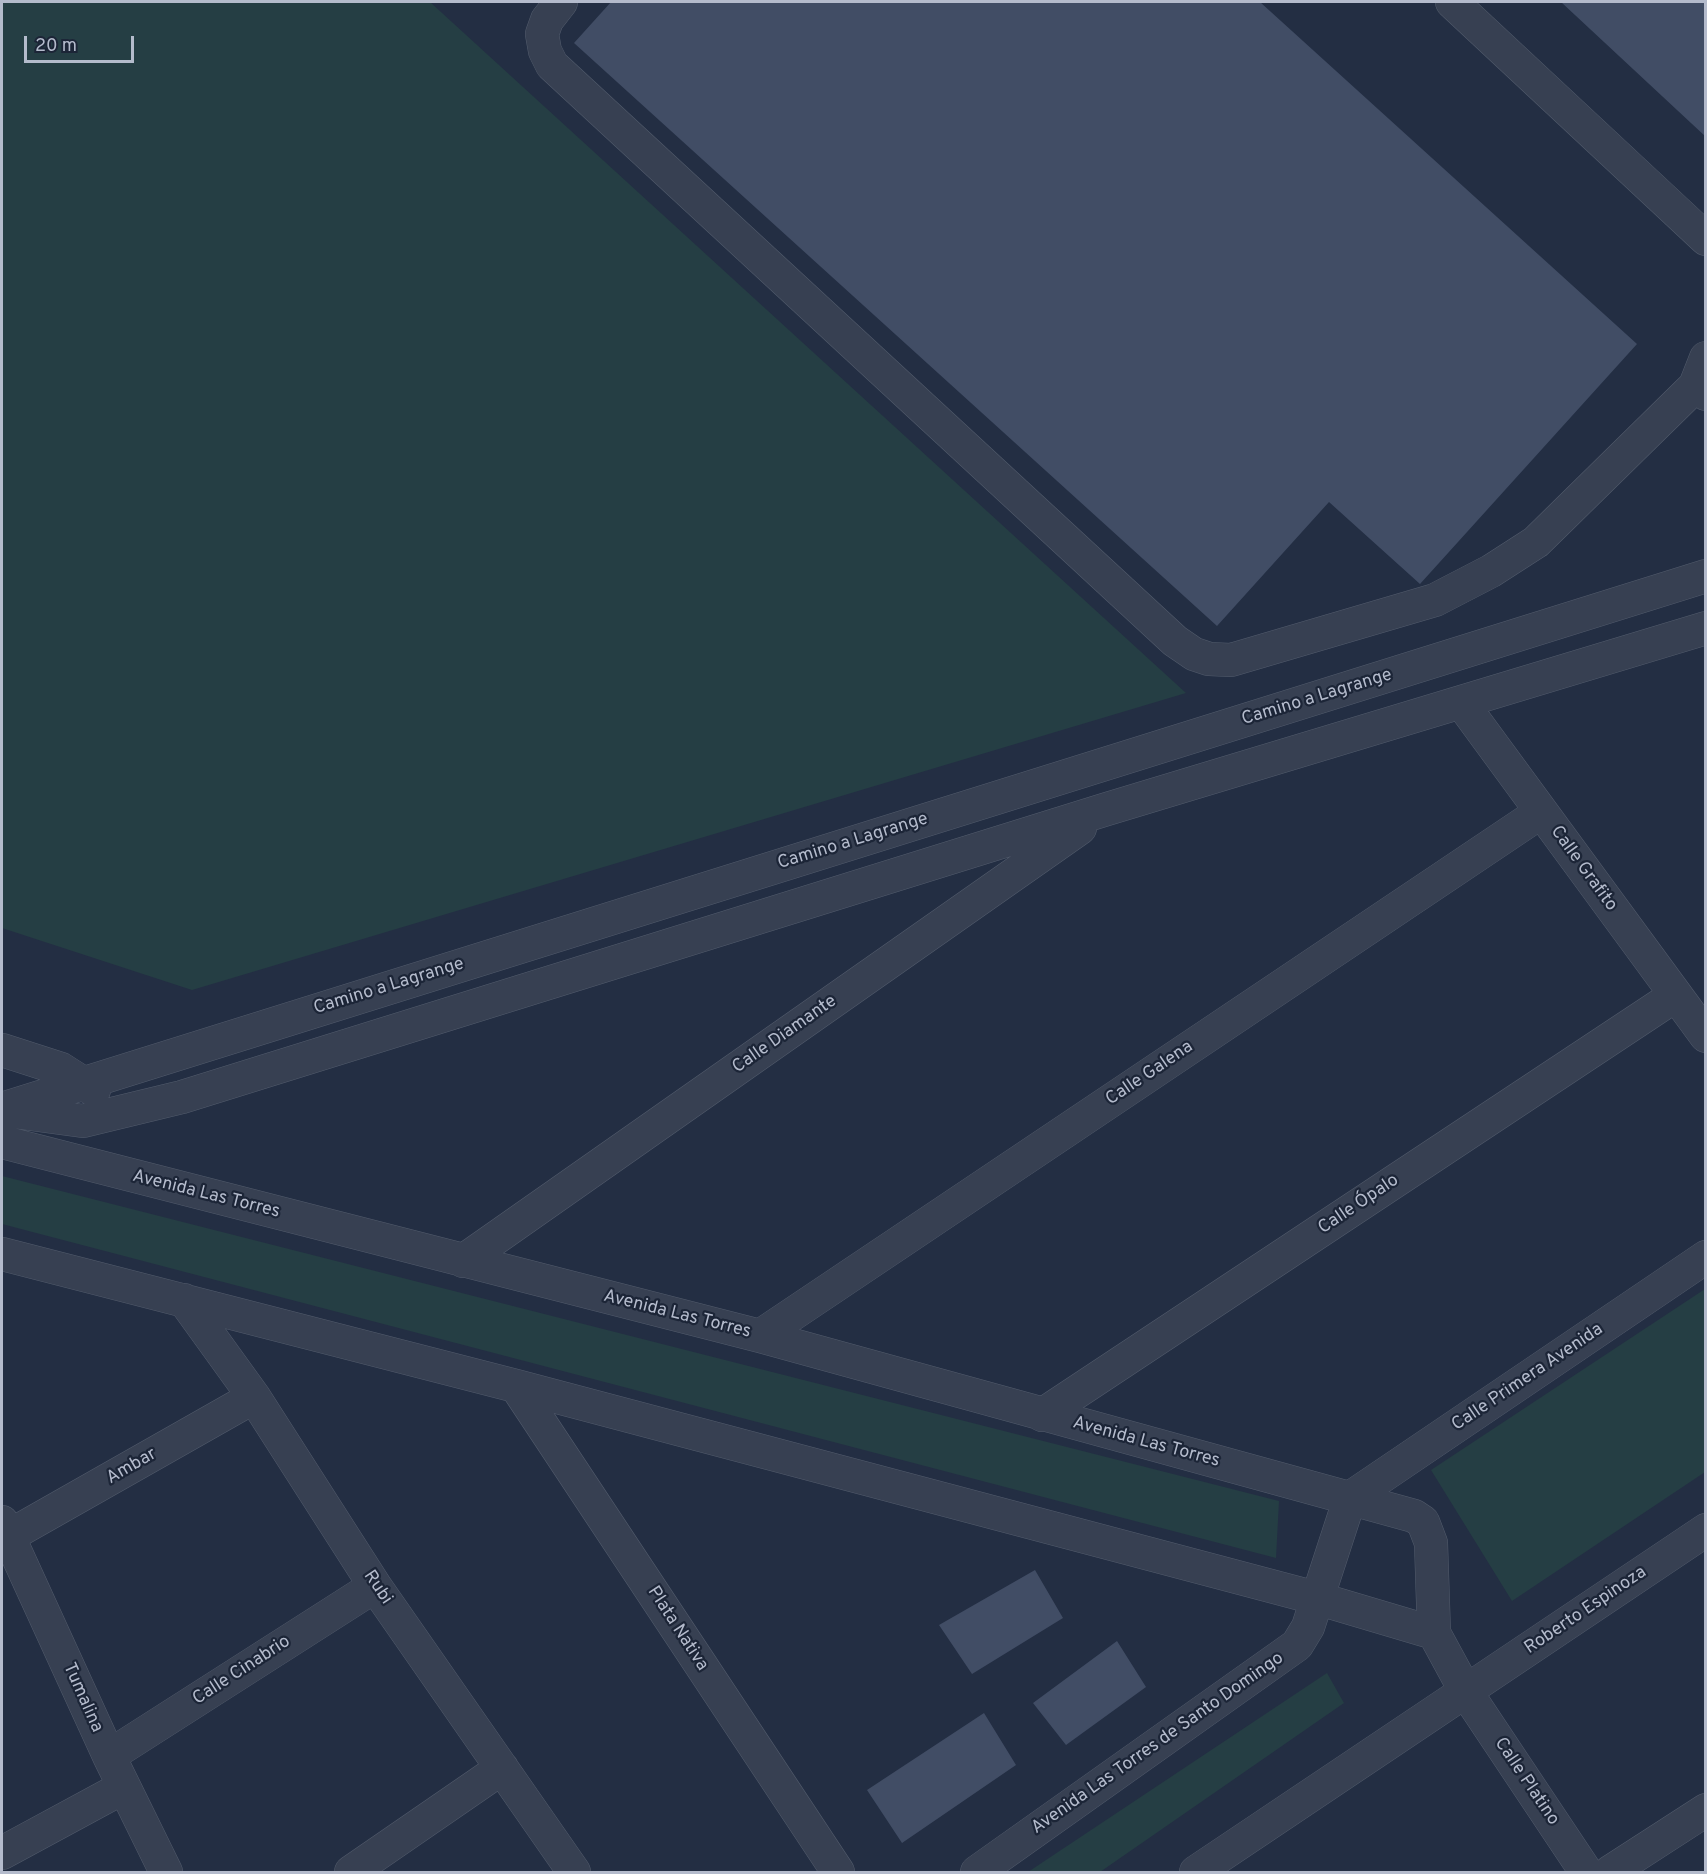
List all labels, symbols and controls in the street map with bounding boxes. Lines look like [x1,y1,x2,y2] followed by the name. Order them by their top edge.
[27,24,136,62] scale bar
[35,35,77,58] text: 20 m
[1239,665,1395,731] street label: Camino a Lagrange
[775,809,931,875] street label: Camino a Lagrange
[1545,822,1621,916] street label: Calle Grafito
[311,954,467,1020] street label: Camino a Lagrange
[729,991,841,1079] street label: Calle Diamante
[1102,1037,1198,1111] street label: Calle Galena
[130,1166,282,1224] street label: Avenida Las Torres
[1315,1170,1403,1240] street label: Calle Ópalo
[601,1286,753,1344] street label: Avenida Las Torres
[1448,1319,1608,1437] street label: Calle Primera Avenida
[1070,1413,1222,1473] street label: Avenida Las Torres
[103,1444,161,1490] street label: Ambar
[1521,1562,1651,1660] street label: Roberto Espinoza
[358,1567,396,1609] street label: Rubi
[642,1583,712,1675] street label: Plata Nativa
[189,1631,295,1711] street label: Calle Cinabrio
[1028,1648,1288,1840] street label: Avenida Las Torres de Santo Domingo
[57,1660,107,1736] street label: Tumalina
[1489,1734,1563,1830] street label: Calle Platino

